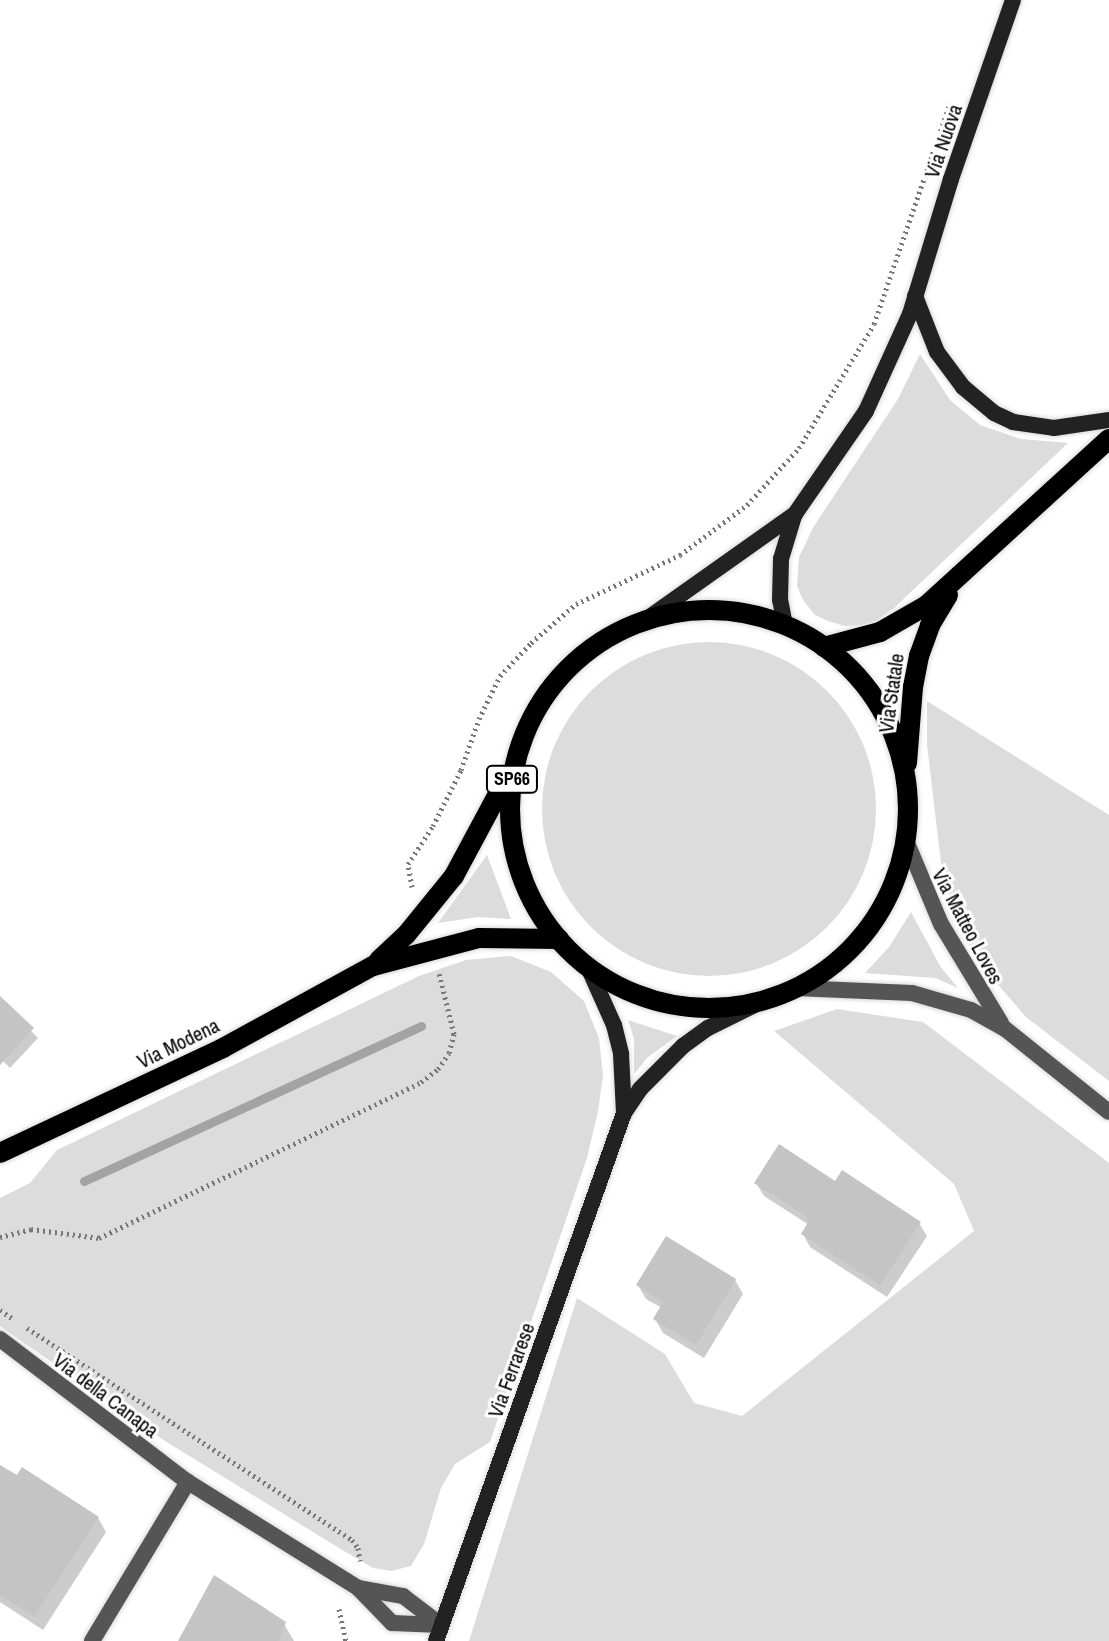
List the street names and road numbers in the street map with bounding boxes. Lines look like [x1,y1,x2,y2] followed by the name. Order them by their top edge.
[919,101,967,181] street label: Via Nuova
[874,652,908,734] street label: Via Statale
[484,765,540,793] road number: SP66
[928,864,1008,988] street label: Via Matteo Loves
[133,1013,223,1073] street label: Via Modena
[483,1319,539,1421] street label: Via Ferrarese
[49,1348,163,1442] street label: Via della Canapa

